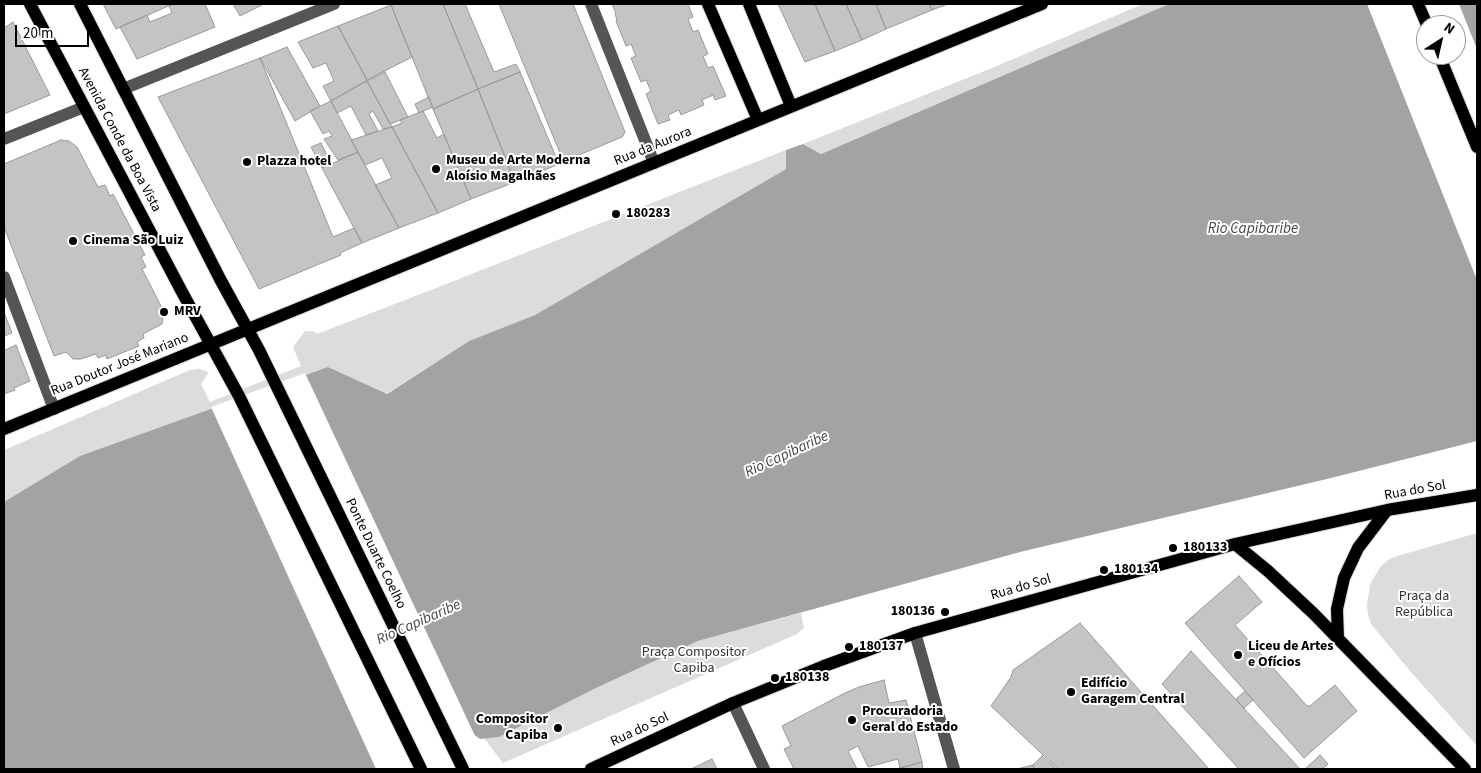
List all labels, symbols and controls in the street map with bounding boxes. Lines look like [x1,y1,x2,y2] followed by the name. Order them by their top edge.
[18,15,91,47] scale bar
[1416,15,1466,65] north arrow
[1439,18,1459,39] text: N
[23,23,53,44] text: 20 m
[74,65,164,215] street label: Avenida Conde da Boa Vista
[612,124,694,170] street label: Rua da Aurora
[446,153,590,186] place label: Museu de Arte Moderna Aloísio Magalhães
[257,154,331,170] place label: Plazza hotel
[241,156,253,168] marker: Plazza hotel
[430,163,442,175] marker: Museu de Arte Moderna Aloísio Magalhães
[626,206,670,222] place label: 180283
[610,208,622,220] marker: 180283
[1208,221,1298,239] water label: Rio Capibaribe
[83,233,184,249] place label: Cinema São Luiz
[67,235,79,247] marker: Cinema São Luiz
[174,304,201,320] place label: MRV
[158,306,170,318] marker: MRV
[49,330,191,400] street label: Rua Doutor José Mariano
[742,428,832,482] water label: Rio Capibaribe
[1383,477,1447,505] street label: Rua do Sol
[341,496,409,612] street label: Ponte Duarte Coelho
[1183,540,1227,556] place label: 180133
[1167,542,1179,554] marker: 180133
[1114,562,1158,578] place label: 180134
[1098,564,1110,576] marker: 180134
[989,571,1053,605] street label: Rua do Sol
[1395,589,1453,622] park label: Praça da República
[374,596,464,650] water label: Rio Capibaribe
[891,604,935,620] place label: 180136
[939,606,951,618] marker: 180136
[859,639,903,655] place label: 180137
[1248,639,1334,672] place label: Liceu de Artes e Ofícios
[843,641,855,653] marker: 180137
[642,645,746,678] park label: Praça Compositor Capiba
[1232,649,1244,661] marker: Liceu de Artes e Ofícios
[785,670,829,686] place label: 180138
[769,672,781,684] marker: 180138
[1081,676,1184,709] place label: Edifício Garagem Central
[1065,686,1077,698] marker: Edifício Garagem Central
[862,704,958,736] place label: Procuradoria Geral do Estado
[608,709,672,751] street label: Rua do Sol
[476,712,548,744] place label: Compositor Capiba
[846,714,858,726] marker: Procuradoria Geral do Estado
[552,722,564,734] marker: Compositor Capiba

